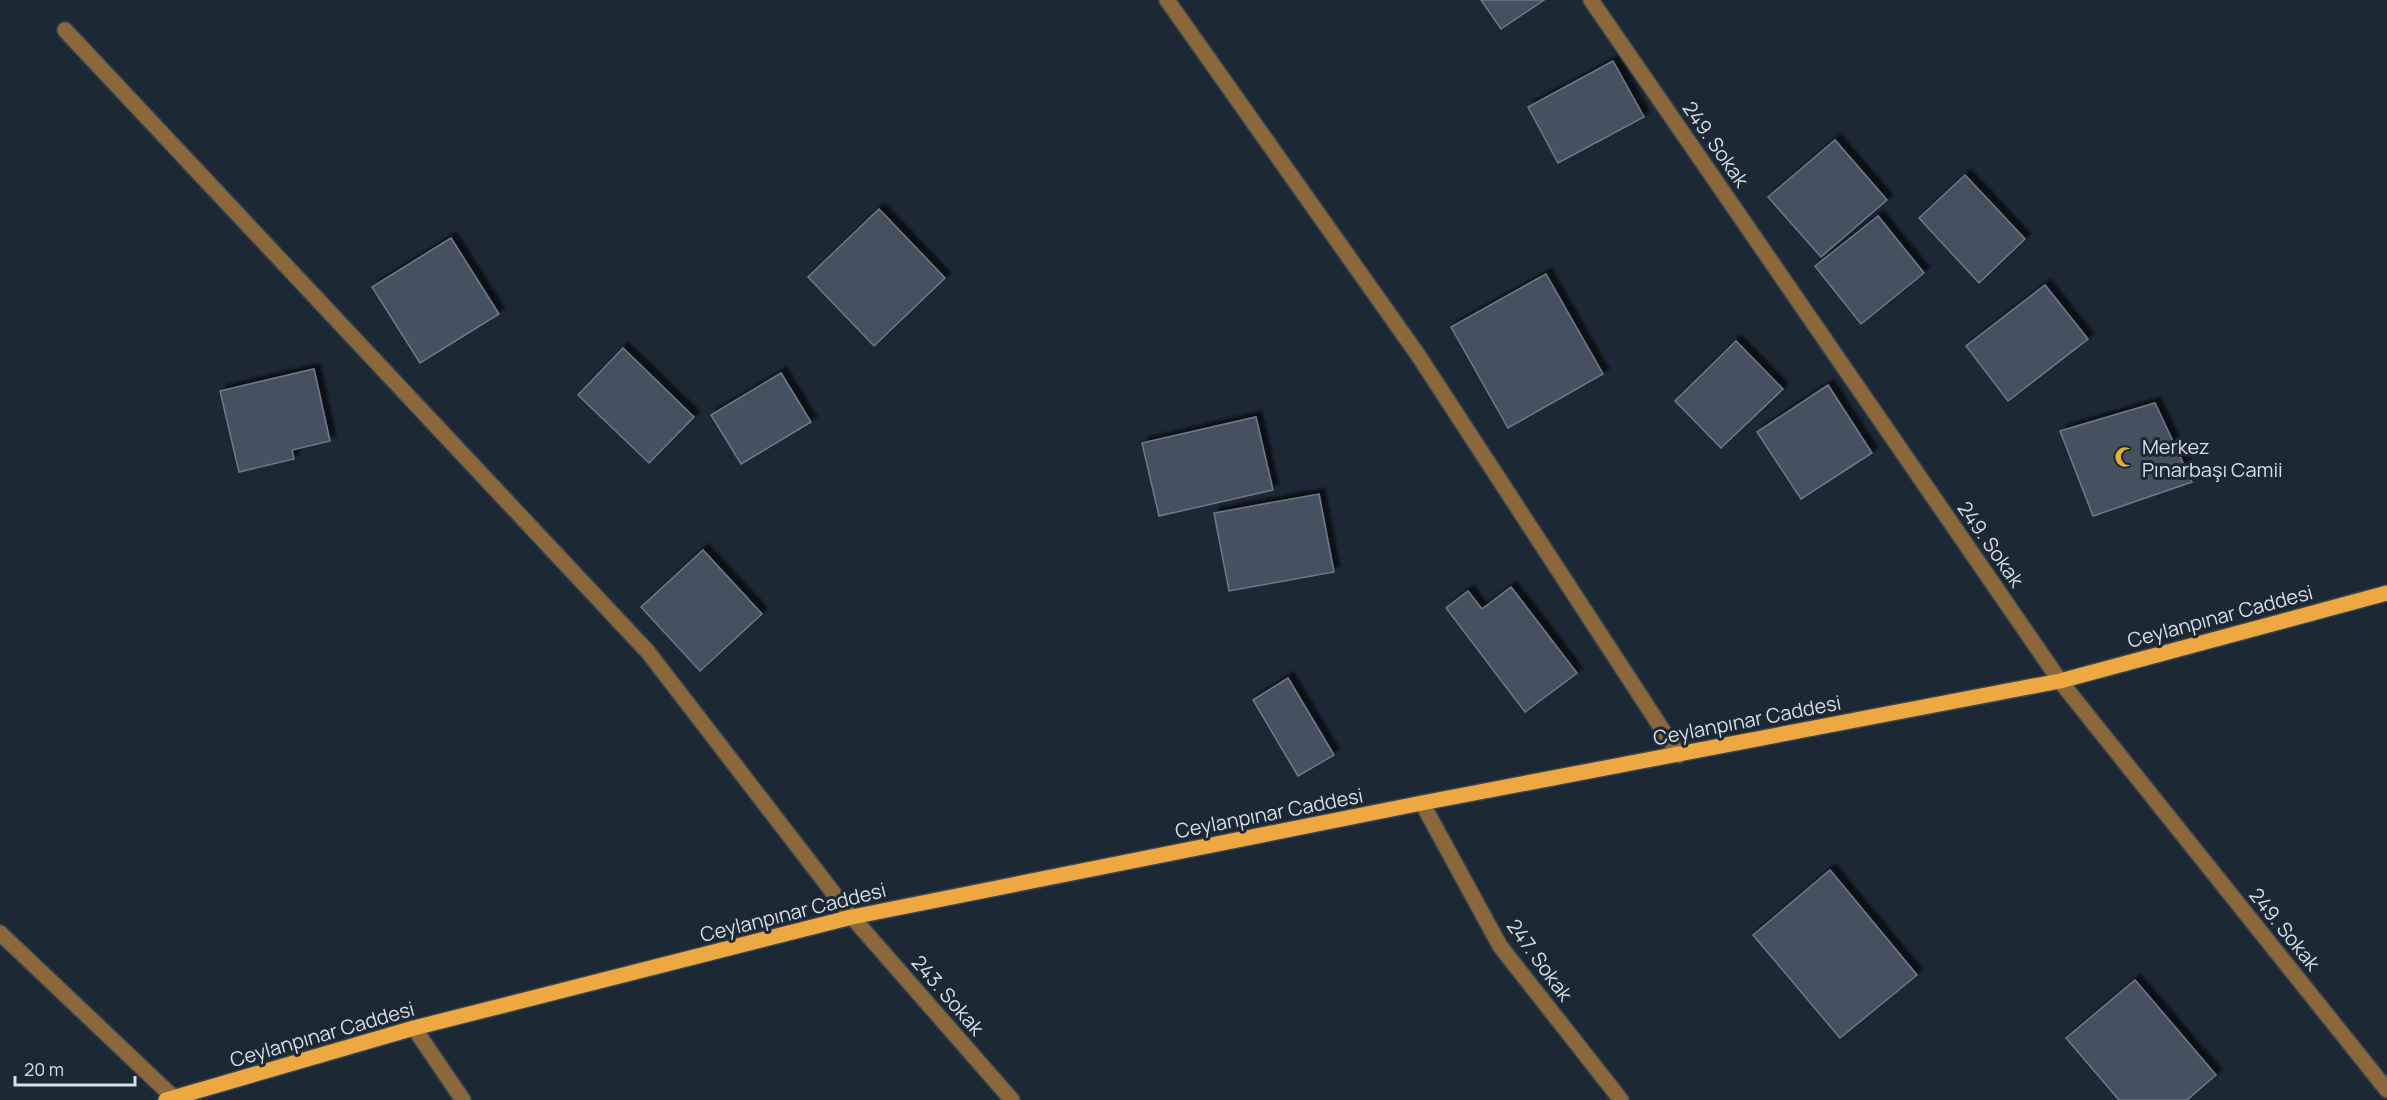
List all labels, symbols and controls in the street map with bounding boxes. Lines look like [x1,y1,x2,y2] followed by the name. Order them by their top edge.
[1677,96,1756,193] street label: 249. Sokak
[2142,433,2283,483] place label: Merkez Pınarbaşı Camii
[2113,445,2137,469] mosque icon: Merkez Pınarbaşı Camii
[1952,496,2031,593] street label: 249. Sokak
[2124,578,2316,654] street label: Ceylanpınar Caddesi
[1651,689,1843,751] street label: Ceylanpınar Caddesi
[1173,782,1365,844] street label: Ceylanpınar Caddesi
[697,876,889,948] street label: Ceylanpınar Caddesi
[2243,882,2327,977] street label: 249. Sokak
[1501,913,1580,1008] street label: 247. Sokak
[906,949,991,1042] street label: 243. Sokak
[227,995,417,1073] street label: Ceylanpınar Caddesi
[15,1049,135,1087] scale bar
[24,1057,64,1081] text: 20 m

